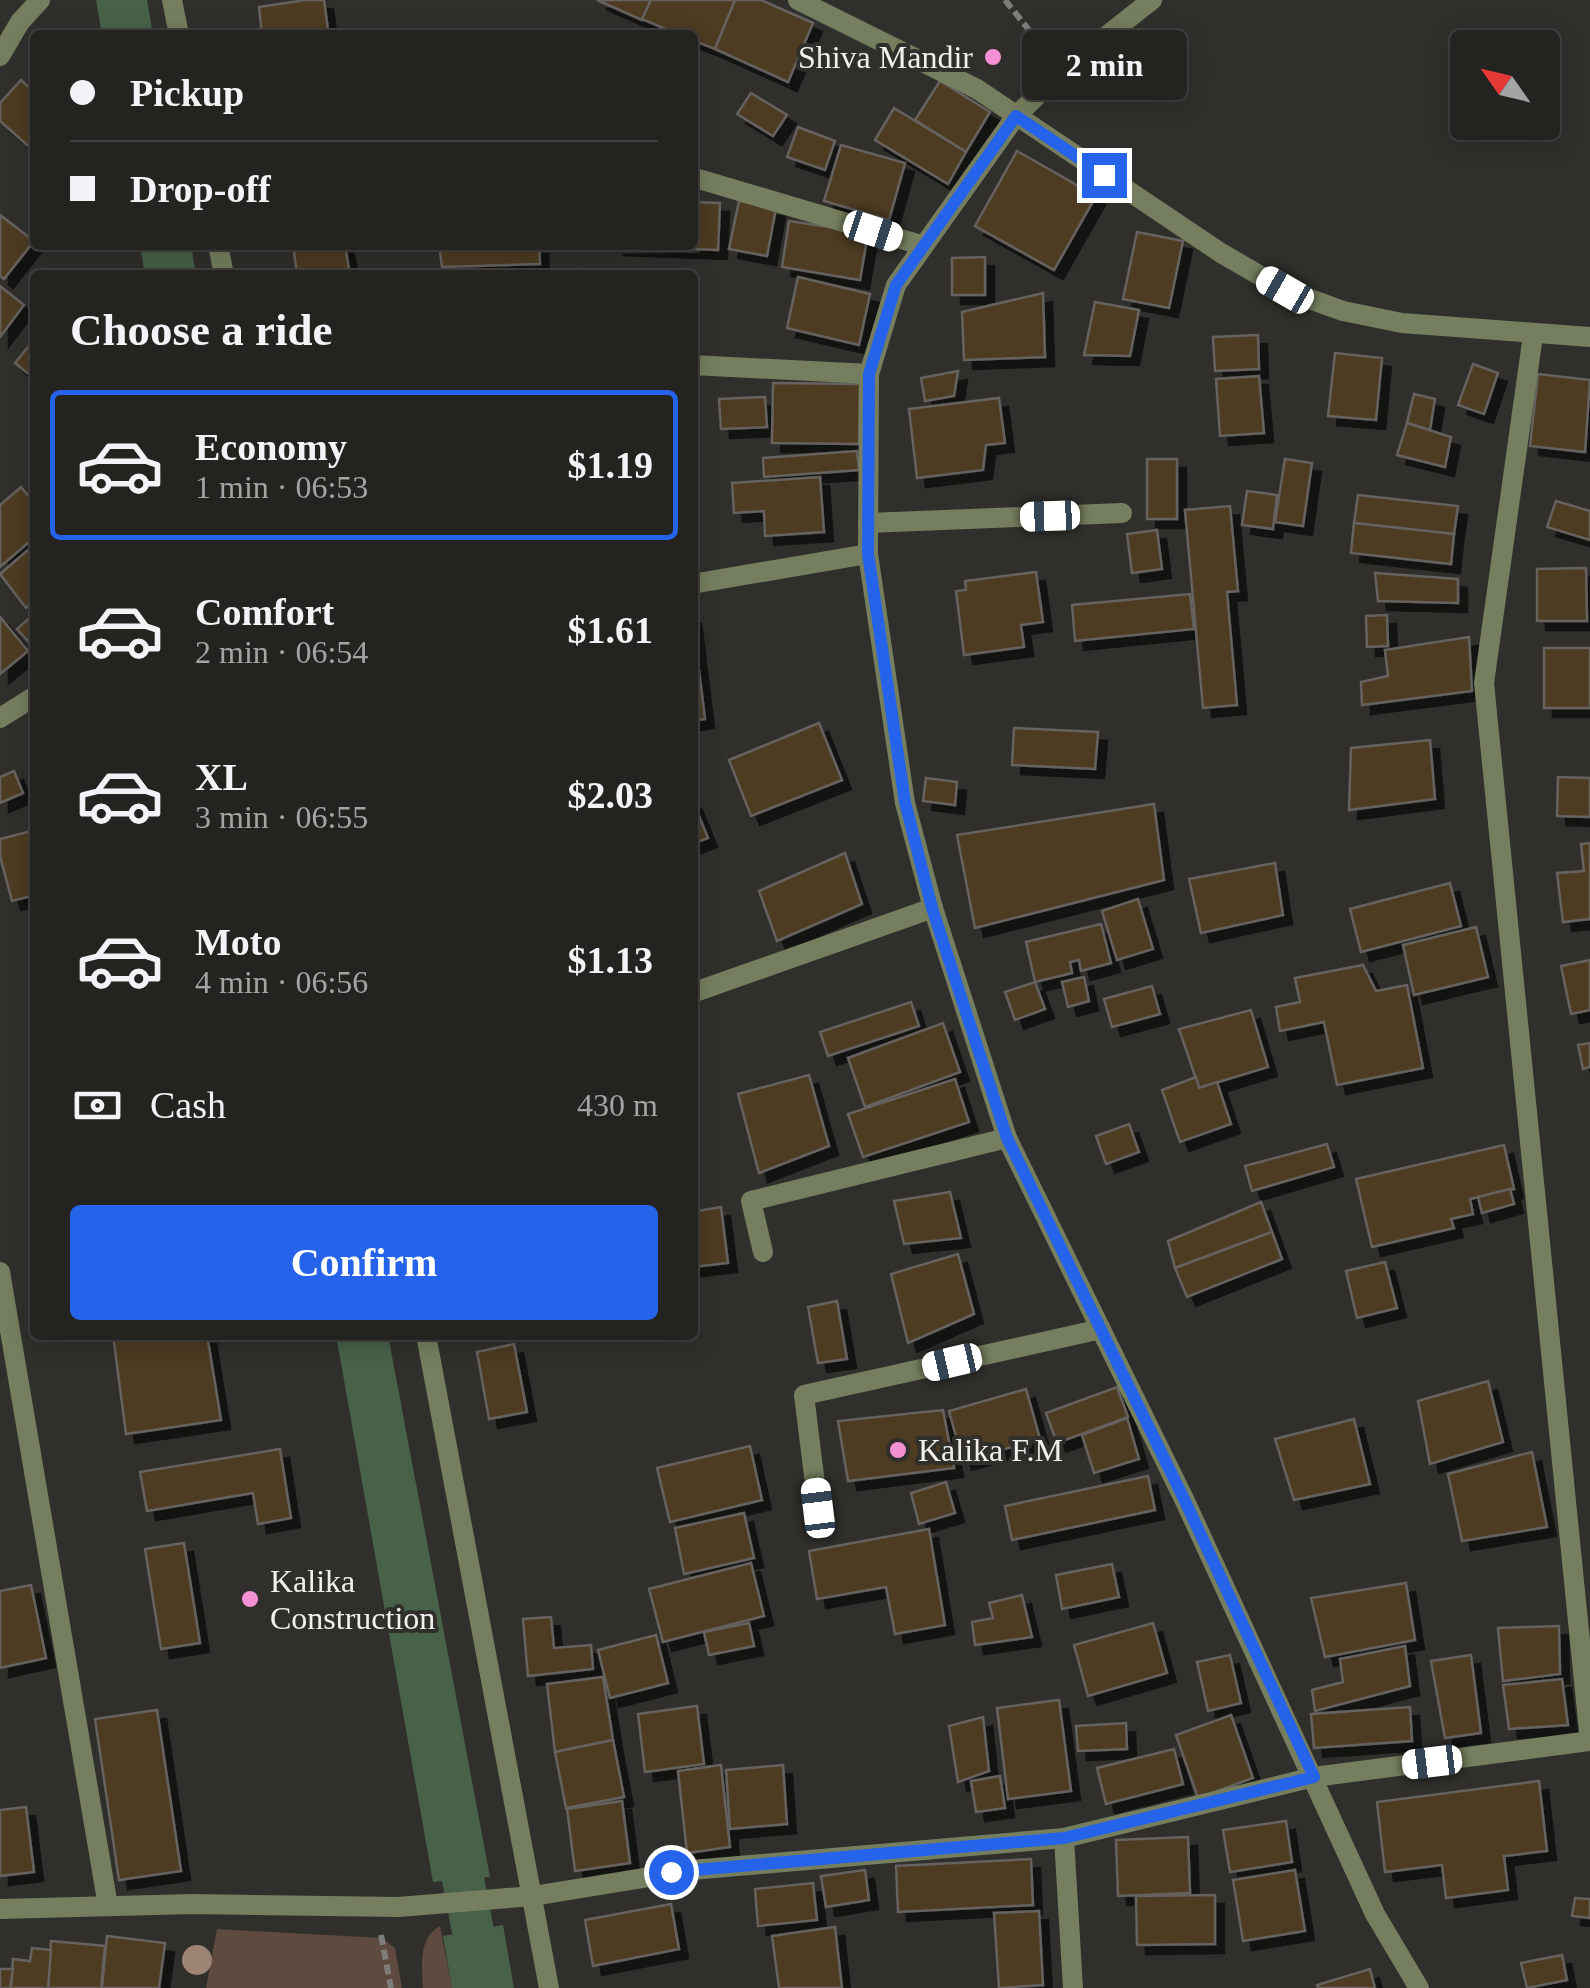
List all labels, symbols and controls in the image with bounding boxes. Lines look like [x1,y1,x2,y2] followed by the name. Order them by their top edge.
[1022,30,1186,100] callout: 2 min
[1450,30,1560,140] north arrow
[1450,30,1560,140] map controls
[798,39,973,75] place label: Shiva Mandir
[982,46,1004,68] marker: Shiva Mandir
[1066,47,1143,83] text: 2 min
[130,72,244,114] text: Pickup
[1082,153,1127,198] route end
[130,168,271,210] text: Drop-off
[840,207,906,255] car
[1252,262,1318,318] car
[70,305,333,355] text: Choose a ride
[75,420,165,510] icon: car
[195,426,347,468] text: Economy
[568,444,653,486] text: $1.19
[195,469,368,505] text: 1 min · 06:53
[1019,500,1081,532] car
[75,585,165,675] icon: car
[195,591,334,633] text: Comfort
[568,609,653,651] text: $1.61
[195,634,368,670] text: 2 min · 06:54
[75,750,165,840] icon: car
[195,756,248,798] text: XL
[568,774,653,816] text: $2.03
[195,799,368,835] text: 3 min · 06:55
[75,915,165,1005] icon: car
[195,921,282,963] text: Moto
[568,939,653,981] text: $1.13
[195,964,368,1000] text: 4 min · 06:56
[70,1078,125,1133] icon: cash
[150,1084,226,1126] text: Cash
[577,1087,658,1123] text: 430 m
[70,1205,658,1320] button: Confirm
[919,1341,985,1383] car
[918,1432,1063,1468] place label: Kalika F.M
[887,1439,909,1461] marker: Kalika F.M
[799,1476,837,1540] car
[270,1563,435,1636] place label: Kalika Construction
[239,1588,261,1610] marker: Kalika Construction
[1400,1743,1464,1781] car
[649,1850,694,1895] route start

